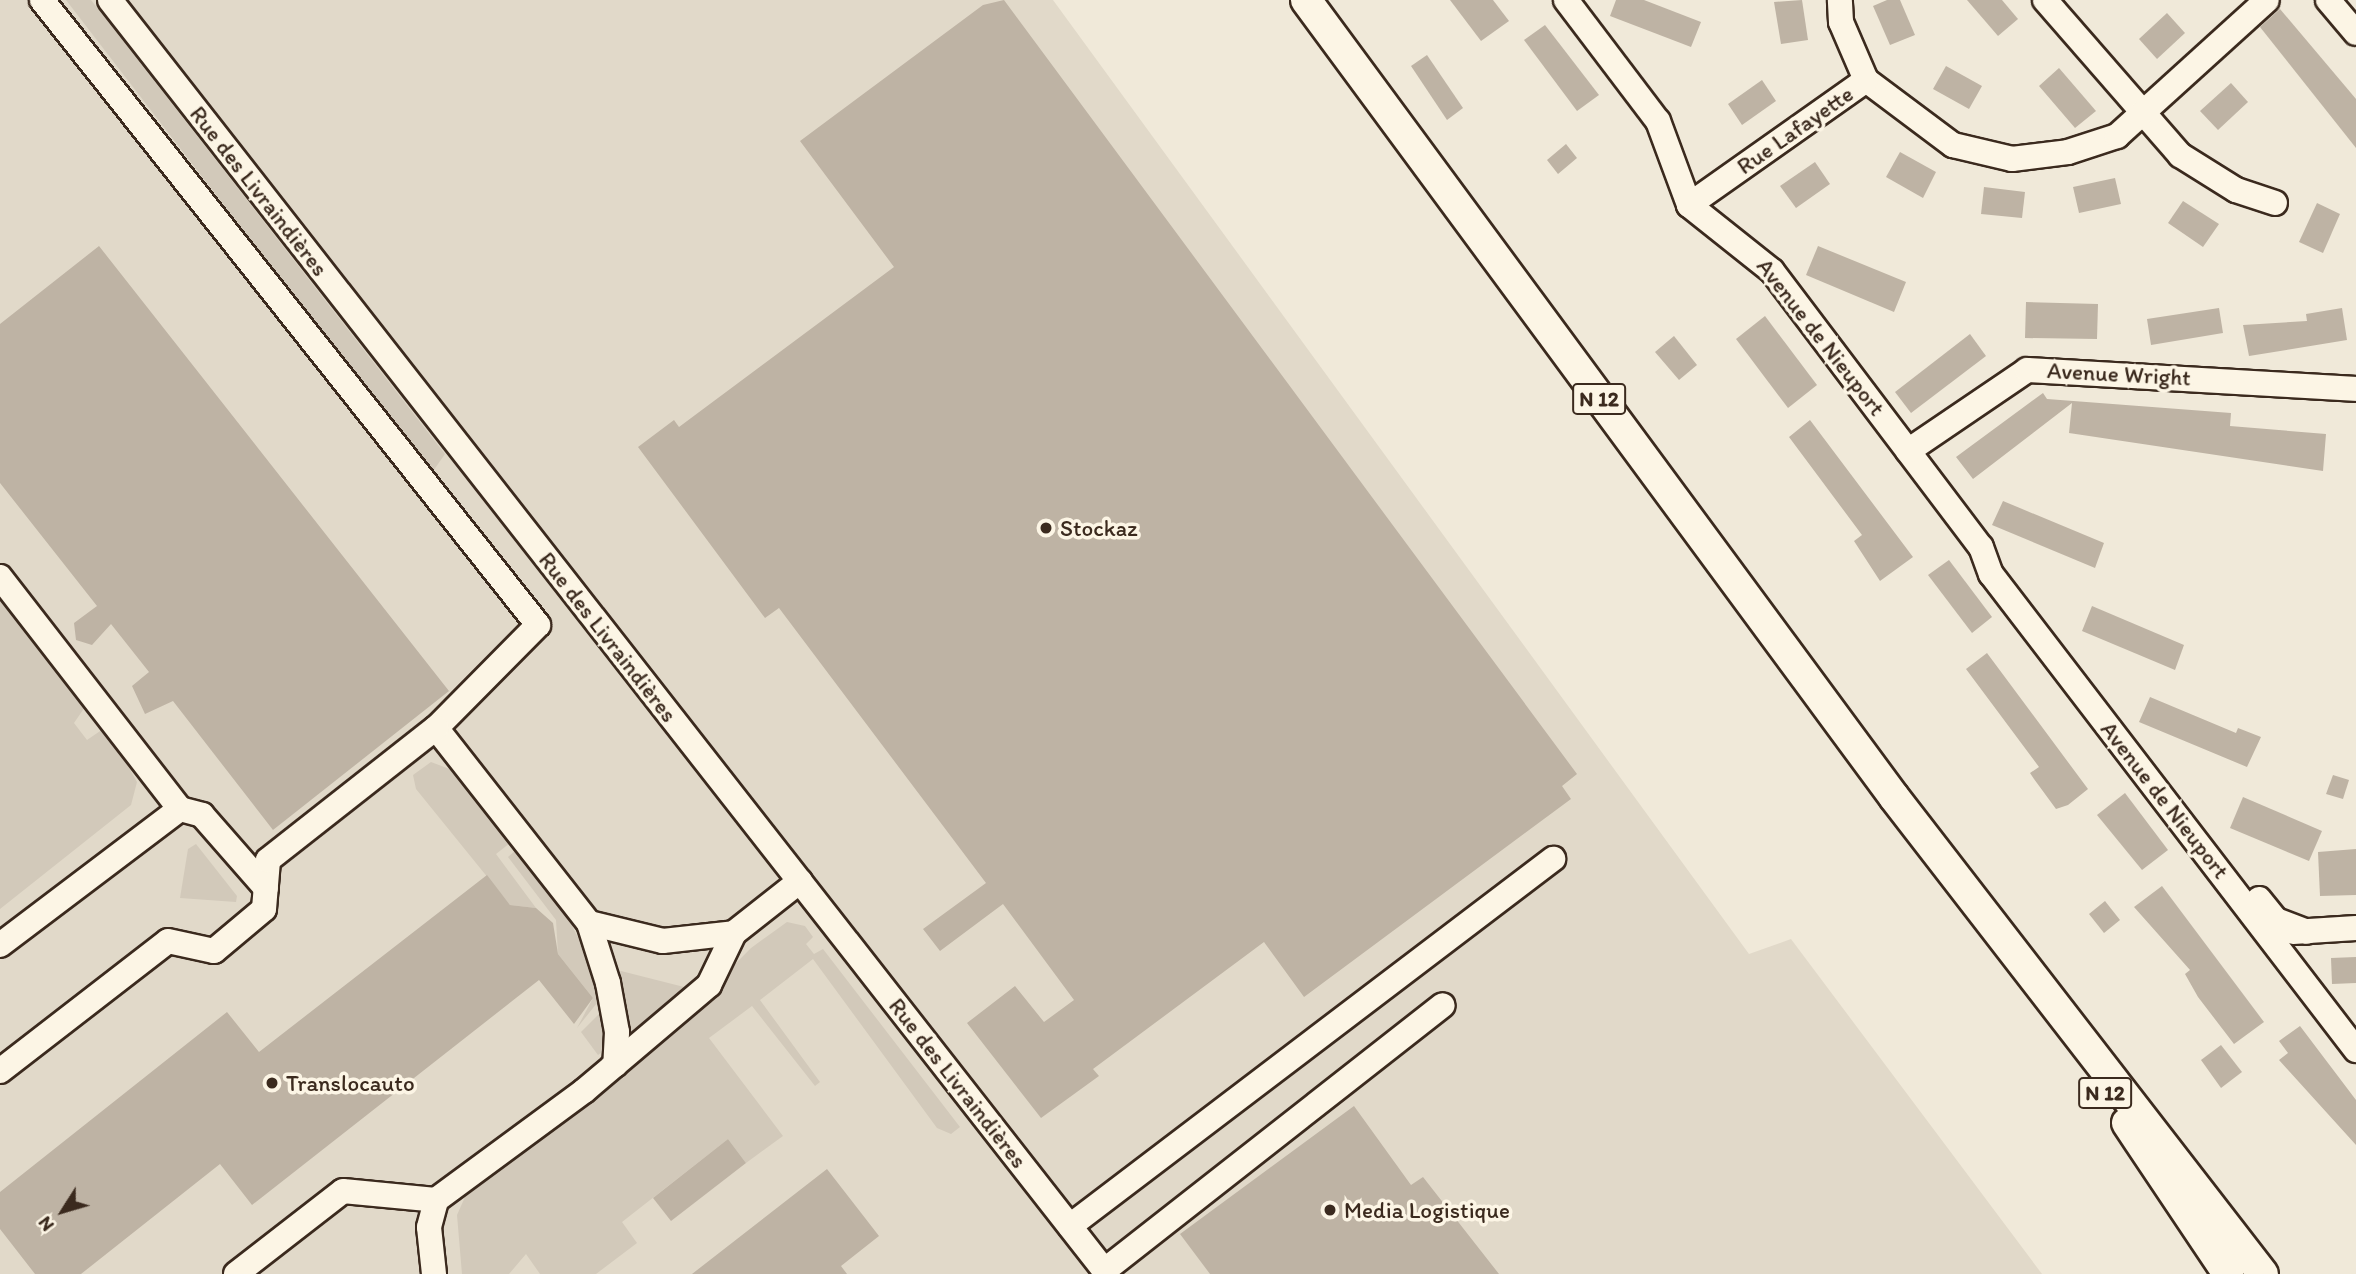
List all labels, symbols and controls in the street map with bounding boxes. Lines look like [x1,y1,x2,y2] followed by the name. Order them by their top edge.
[1732,80,1858,180] street label: Rue Lafayette
[184,100,334,282] street label: Rue des Livraindières
[1751,253,1891,421] street label: Avenue de Nieuport
[2046,356,2192,392] street label: Avenue Wright
[1571,382,1627,416] road number: N 12
[1060,514,1138,542] place label: Stockaz
[1038,520,1054,536] marker: Stockaz
[533,546,683,728] street label: Rue des Livraindières
[2095,716,2235,884] street label: Avenue de Nieuport
[883,992,1033,1174] street label: Rue des Livraindières
[286,1069,415,1097] place label: Translocauto
[264,1075,280,1091] marker: Translocauto
[2077,1076,2133,1110] road number: N 12
[28,1176,98,1246] north arrow
[1344,1196,1510,1224] place label: Media Logistique
[1322,1202,1338,1218] marker: Media Logistique
[33,1212,59,1236] text: N

